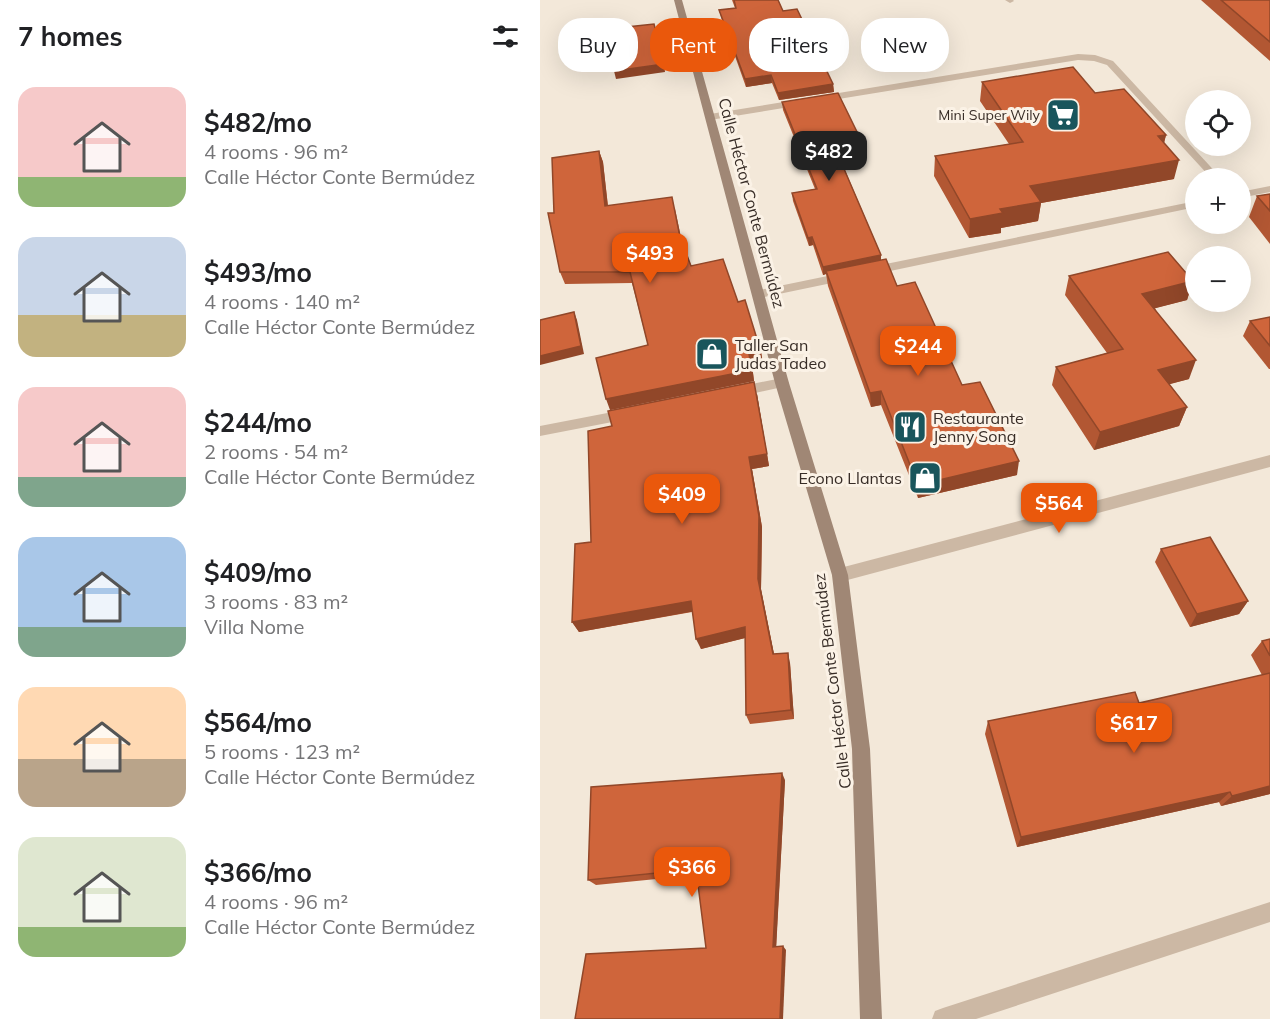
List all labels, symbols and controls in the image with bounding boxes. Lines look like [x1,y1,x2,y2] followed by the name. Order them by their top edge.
[558,18,638,72] chip: Buy
[650,18,737,72] chip: Rent
[749,18,849,72] chip: Filters
[861,18,949,72] chip: New
[18,20,122,53] text: 7 homes
[489,20,522,53] icon: filters
[1185,90,1251,312] map controls
[1185,90,1251,156] button: locate
[714,96,790,310] street label: Calle Héctor Conte Bermúdez
[1045,97,1081,133] supermarket icon: Mini Super Wily
[204,106,312,139] text: $482/mo
[938,106,1041,124] place label: Mini Super Wily
[66,111,138,183] icon: home
[793,131,865,182] pin: $482
[805,138,853,163] text: $482
[204,139,348,164] text: 4 rooms · 96 m²
[204,164,475,189] text: Calle Héctor Conte Bermúdez
[1185,168,1251,234] button: +
[614,233,686,284] pin: $493
[626,240,674,265] text: $493
[1185,246,1251,312] button: −
[204,256,312,289] text: $493/mo
[66,261,138,333] icon: home
[204,289,360,314] text: 4 rooms · 140 m²
[204,314,475,339] text: Calle Héctor Conte Bermúdez
[882,326,954,377] pin: $244
[894,333,942,358] text: $244
[735,335,826,373] place label: Taller San Judas Tadeo
[694,336,730,372] shop icon: Taller San Judas Tadeo
[204,406,312,439] text: $244/mo
[933,408,1024,446] place label: Restaurante Jenny Song
[892,409,928,445] restaurant icon: Restaurante Jenny Song
[66,411,138,483] icon: home
[204,439,348,464] text: 2 rooms · 54 m²
[907,460,943,496] shop icon: Econo Llantas
[204,464,475,489] text: Calle Héctor Conte Bermúdez
[798,468,902,488] place label: Econo Llantas
[646,474,718,525] pin: $409
[658,481,706,506] text: $409
[1023,483,1095,534] pin: $564
[1035,490,1083,515] text: $564
[204,556,312,589] text: $409/mo
[66,561,138,633] icon: home
[809,572,855,790] street label: Calle Héctor Conte Bermúdez
[204,589,348,614] text: 3 rooms · 83 m²
[204,614,304,639] text: Villa Nome
[1098,703,1170,754] pin: $617
[204,706,312,739] text: $564/mo
[1110,710,1158,735] text: $617
[66,711,138,783] icon: home
[204,739,360,764] text: 5 rooms · 123 m²
[204,764,475,789] text: Calle Héctor Conte Bermúdez
[656,847,728,898] pin: $366
[668,854,716,879] text: $366
[204,856,312,889] text: $366/mo
[66,861,138,933] icon: home
[204,889,348,914] text: 4 rooms · 96 m²
[204,914,475,939] text: Calle Héctor Conte Bermúdez

